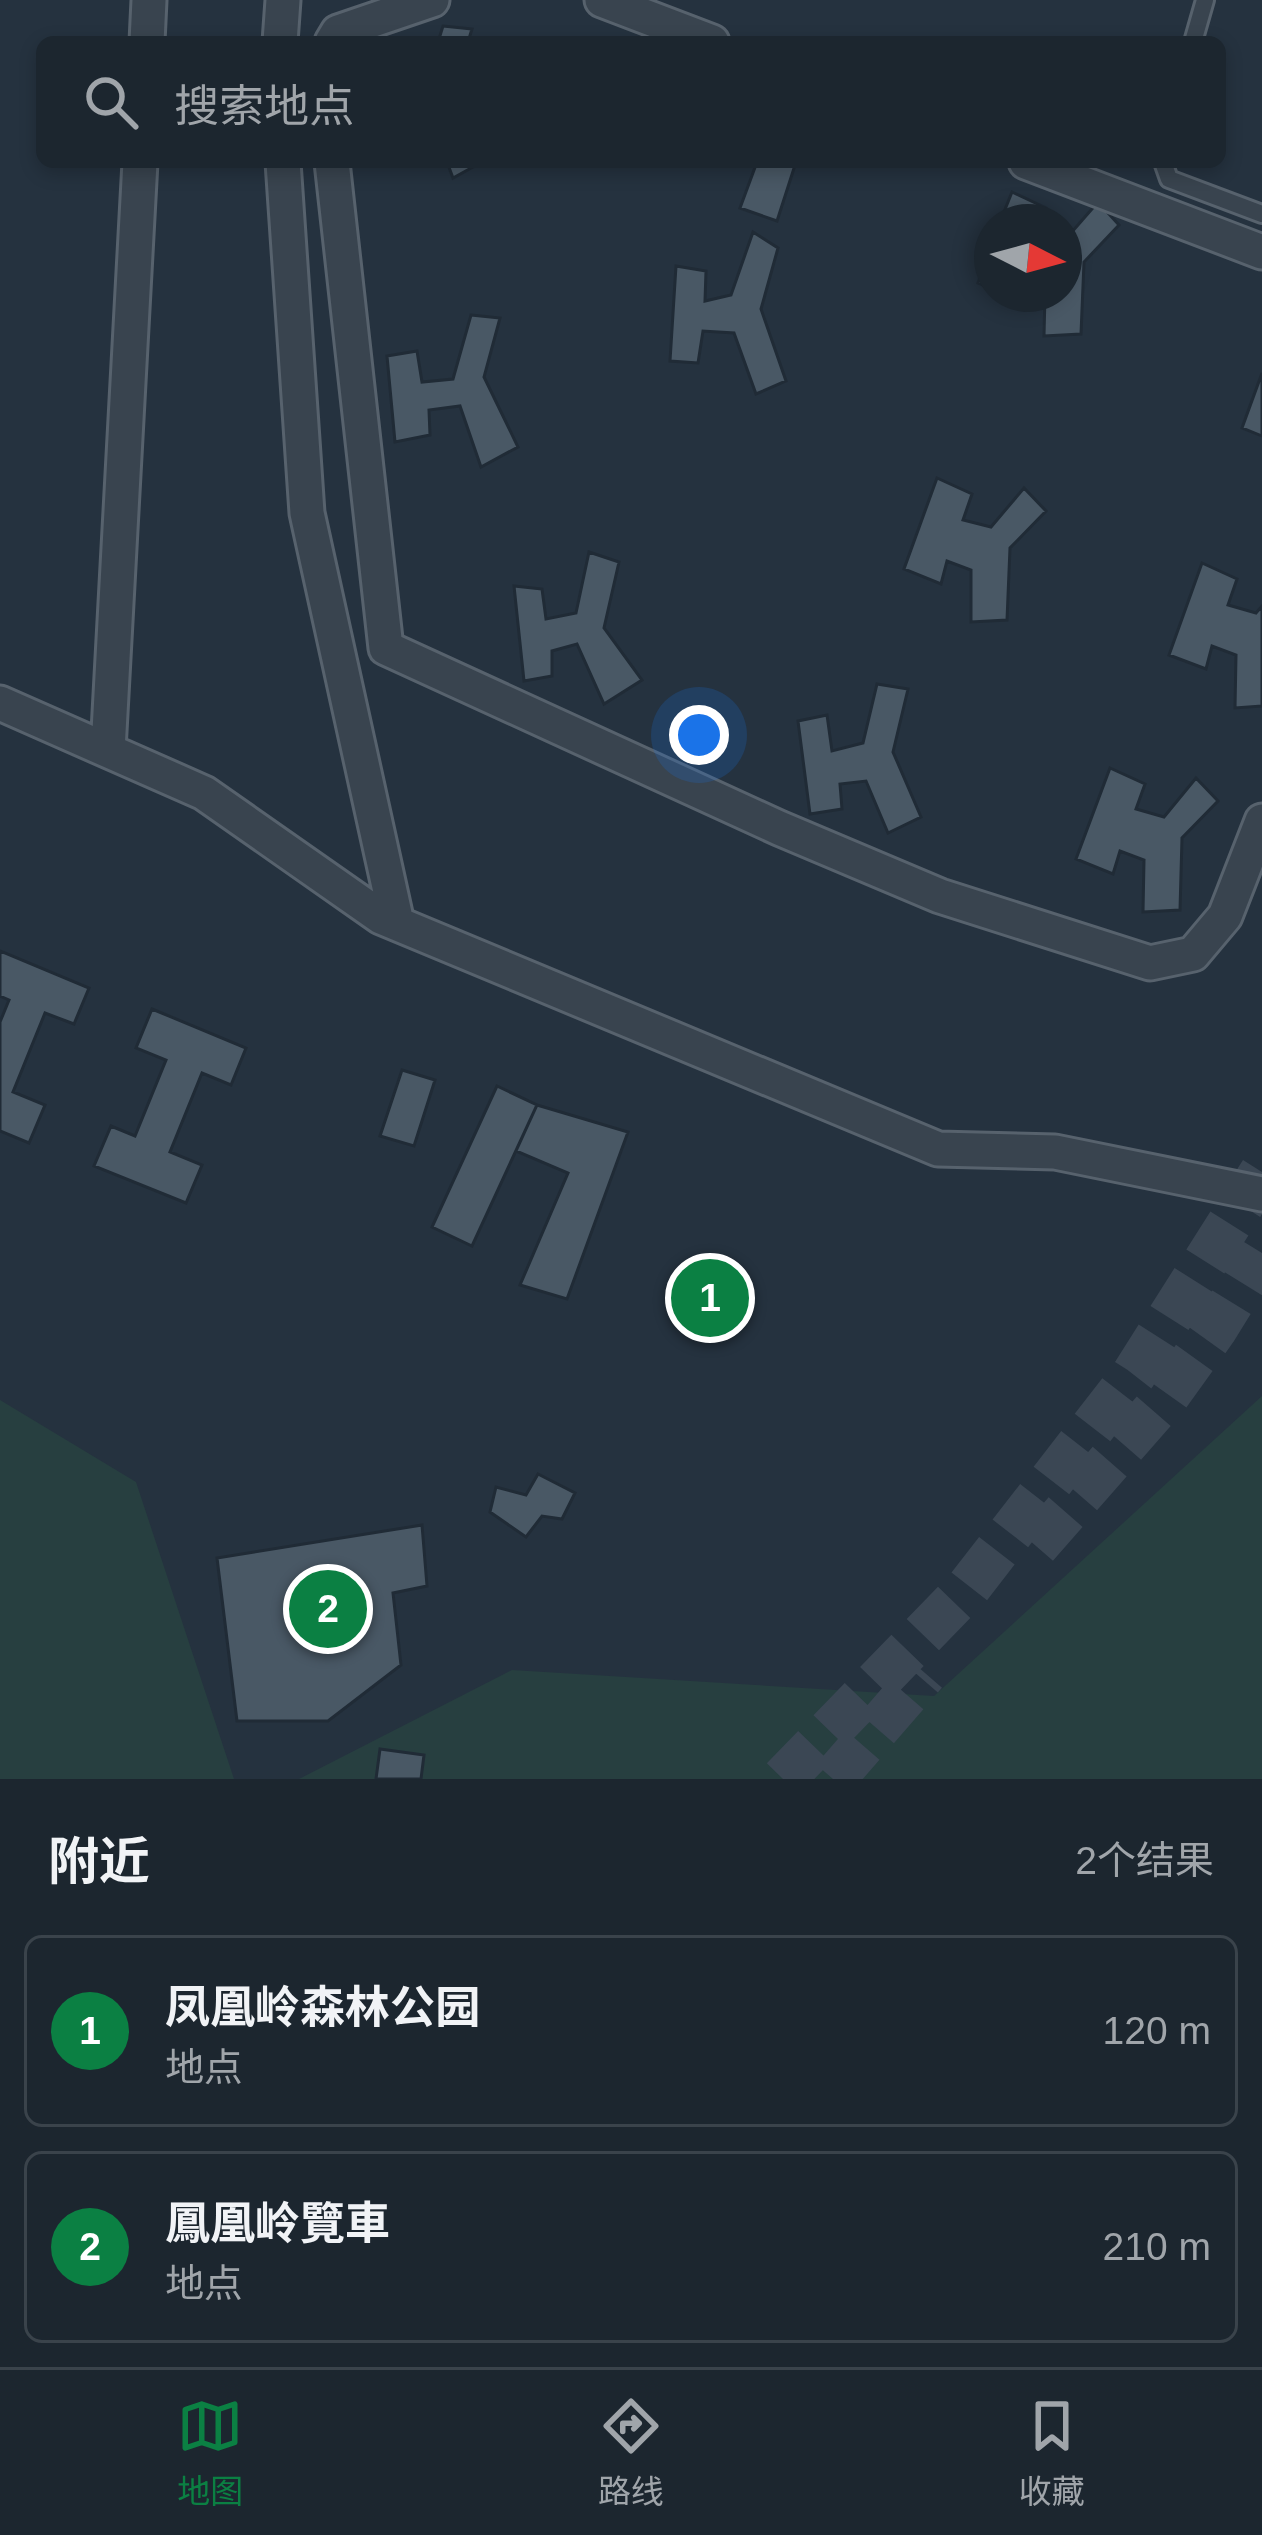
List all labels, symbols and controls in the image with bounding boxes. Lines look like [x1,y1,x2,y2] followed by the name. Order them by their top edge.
[36,36,1226,168] search box
[78,69,144,135] icon: search
[174,81,354,132] text: 搜索地点
[974,204,1082,312] north arrow
[669,705,729,765] your location
[671,1253,749,1343] pin: 1
[289,1564,367,1654] pin: 2
[48,1833,150,1890] text: 附近
[1075,1839,1214,1882] text: 2个结果
[165,1982,480,2033] text: 凤凰岭森林公园
[79,2009,101,2052] text: 1
[1103,2009,1211,2052] text: 120 m
[165,2046,243,2089] text: 地点
[165,2198,390,2249] text: 鳳凰岭覽車
[79,2225,101,2268] text: 2
[1103,2225,1211,2268] text: 210 m
[165,2262,243,2305] text: 地点
[177,2393,243,2513] tab: 地图
[598,2393,664,2513] tab: 路线
[1019,2393,1085,2513] tab: 收藏

